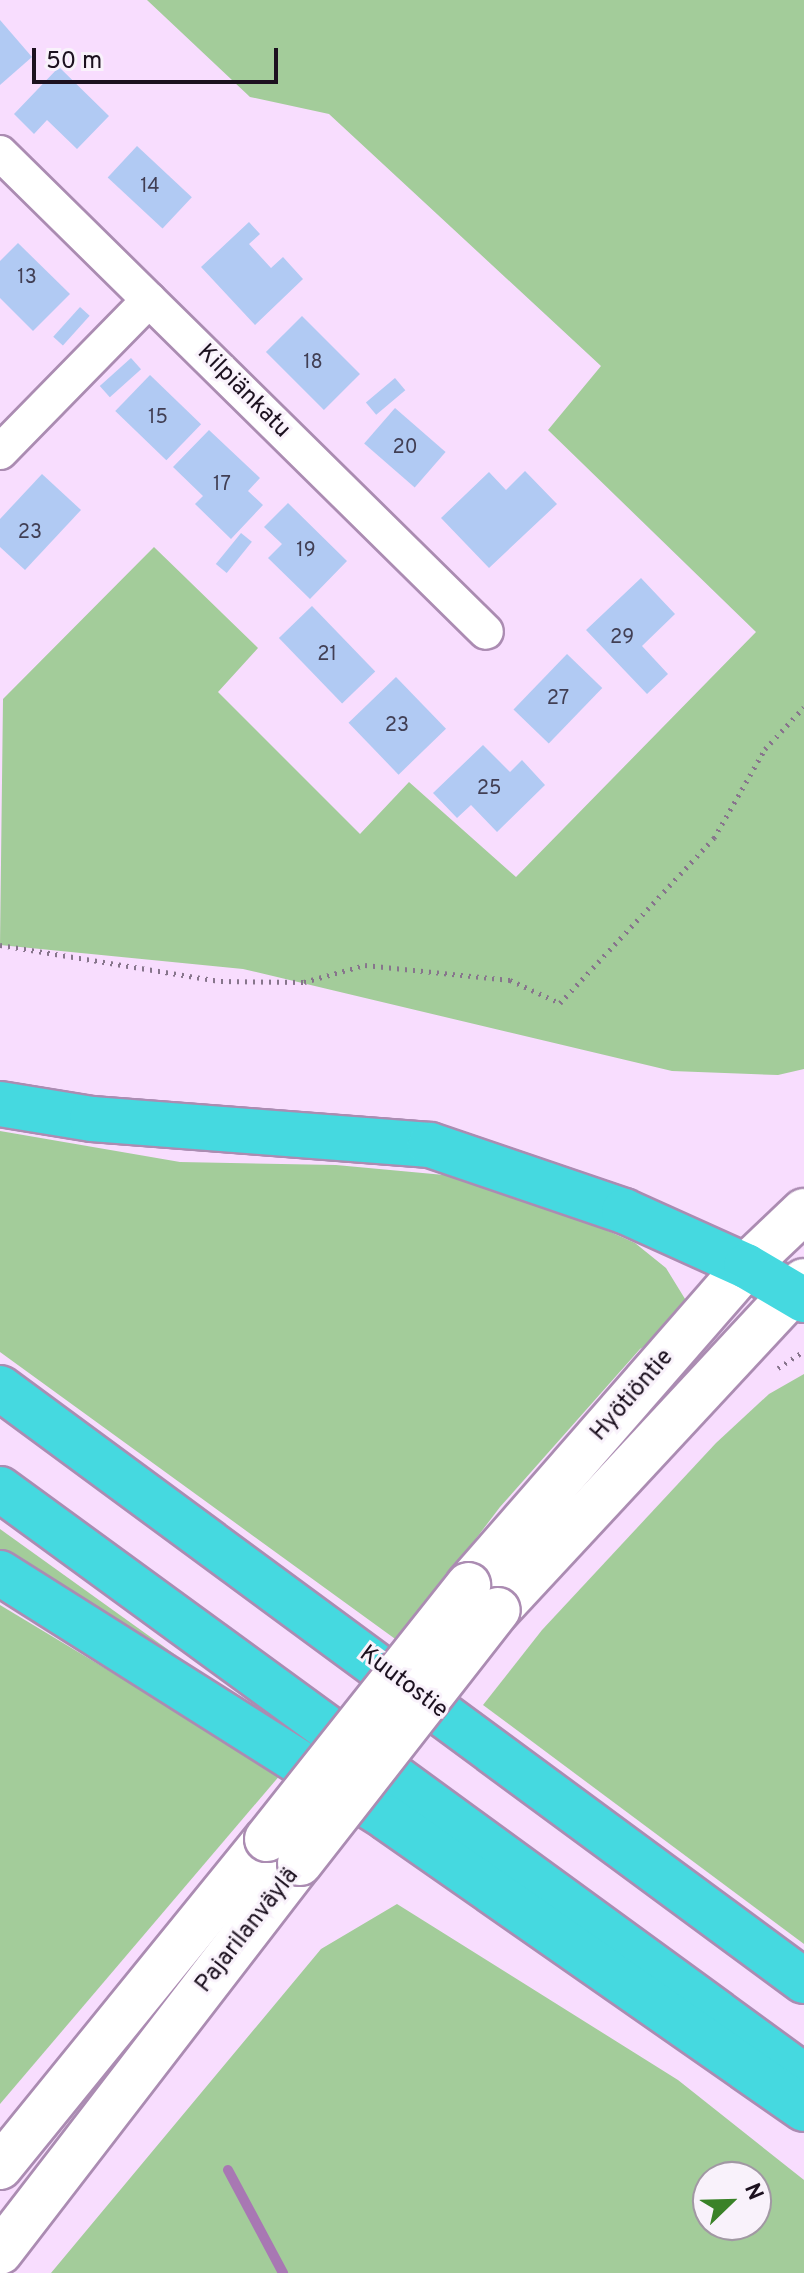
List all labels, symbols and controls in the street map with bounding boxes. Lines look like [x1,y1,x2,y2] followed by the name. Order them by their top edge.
[36,32,282,82] scale bar
[46,47,102,77] text: 50 m
[140,175,160,199] house number: 14
[17,266,37,290] house number: 13
[190,339,296,445] street label: Kilpiänkatu
[303,351,323,375] house number: 18
[148,406,168,430] house number: 15
[392,436,418,460] house number: 20
[213,473,231,497] house number: 17
[18,521,42,545] house number: 23
[296,539,316,563] house number: 19
[610,626,634,650] house number: 29
[317,643,337,667] house number: 21
[547,687,569,711] house number: 27
[385,714,409,738] house number: 23
[477,777,501,801] house number: 25
[585,1344,681,1448] street label: Hyötiöntie
[353,1640,453,1726] street label: Kuutostie
[190,1863,306,1999] street label: Pajarilanväylä
[692,2161,772,2241] north arrow
[737,2180,768,2205] text: N

